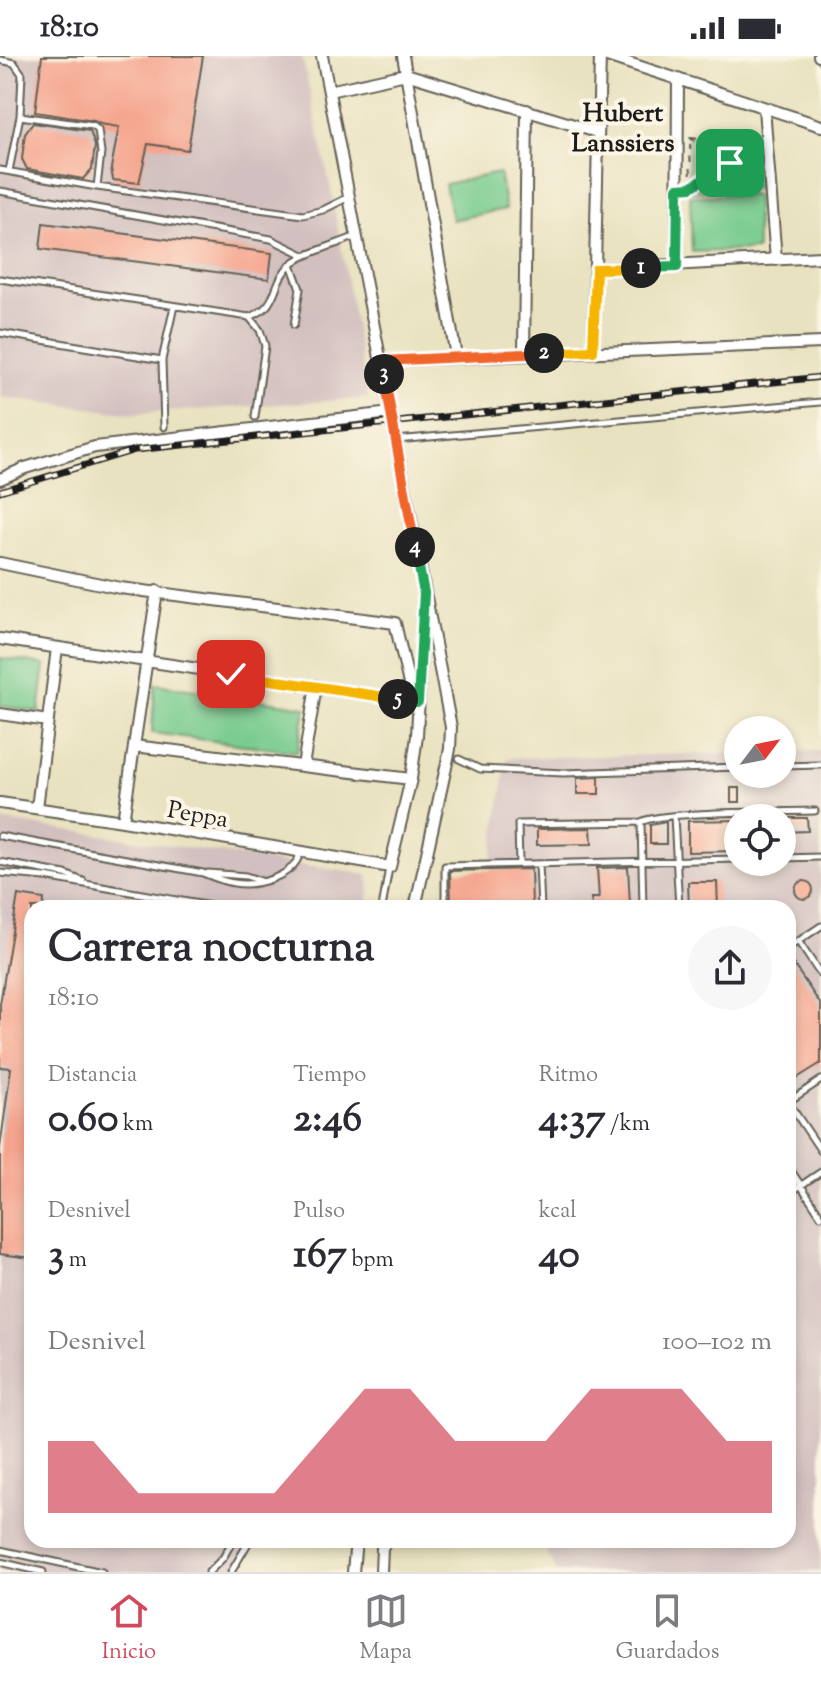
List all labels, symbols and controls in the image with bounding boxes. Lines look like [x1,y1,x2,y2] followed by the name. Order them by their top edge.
[40,7,99,50] text: 18:10
[572,96,674,163] district label: Hubert Lanssiers
[696,129,764,197] pin
[708,141,752,185] icon: arrive
[621,248,661,288] pin: 1
[637,252,645,284] text: 1
[524,333,564,373] pin: 2
[539,337,549,369] text: 2
[364,354,404,394] pin: 3
[380,358,388,390] text: 3
[395,527,435,567] pin: 4
[409,531,421,563] text: 4
[197,640,265,708] pin
[209,652,253,696] icon: check
[378,679,418,719] pin: 5
[394,683,402,715] text: 5
[724,716,796,788] north arrow
[724,716,796,876] map controls
[165,794,231,838] street label: Peppa
[724,804,796,876] button: locate
[48,918,375,981] text: Carrera nocturna
[688,926,772,1010] button: share
[48,980,99,1017] text: 18:10
[48,1060,137,1092] text: Distancia
[293,1060,366,1092] text: Tiempo
[539,1060,598,1092] text: Ritmo
[48,1092,118,1149] text: 0.60
[293,1092,362,1149] text: 2:46
[539,1092,605,1149] text: 4:37
[118,1109,153,1141] text: km
[605,1109,650,1141] text: /km
[48,1196,131,1228] text: Desnivel
[293,1196,345,1228] text: Pulso
[539,1196,576,1228] text: kcal
[48,1228,64,1285] text: 3
[293,1228,347,1285] text: 167
[539,1228,580,1285] text: 40
[64,1245,87,1277] text: m
[347,1245,394,1277] text: bpm
[48,1324,146,1361] text: Desnivel
[662,1324,772,1361] text: 100–102 m
[102,1589,156,1669] tab: Inicio
[360,1589,412,1669] tab: Mapa
[615,1589,719,1669] tab: Guardados

